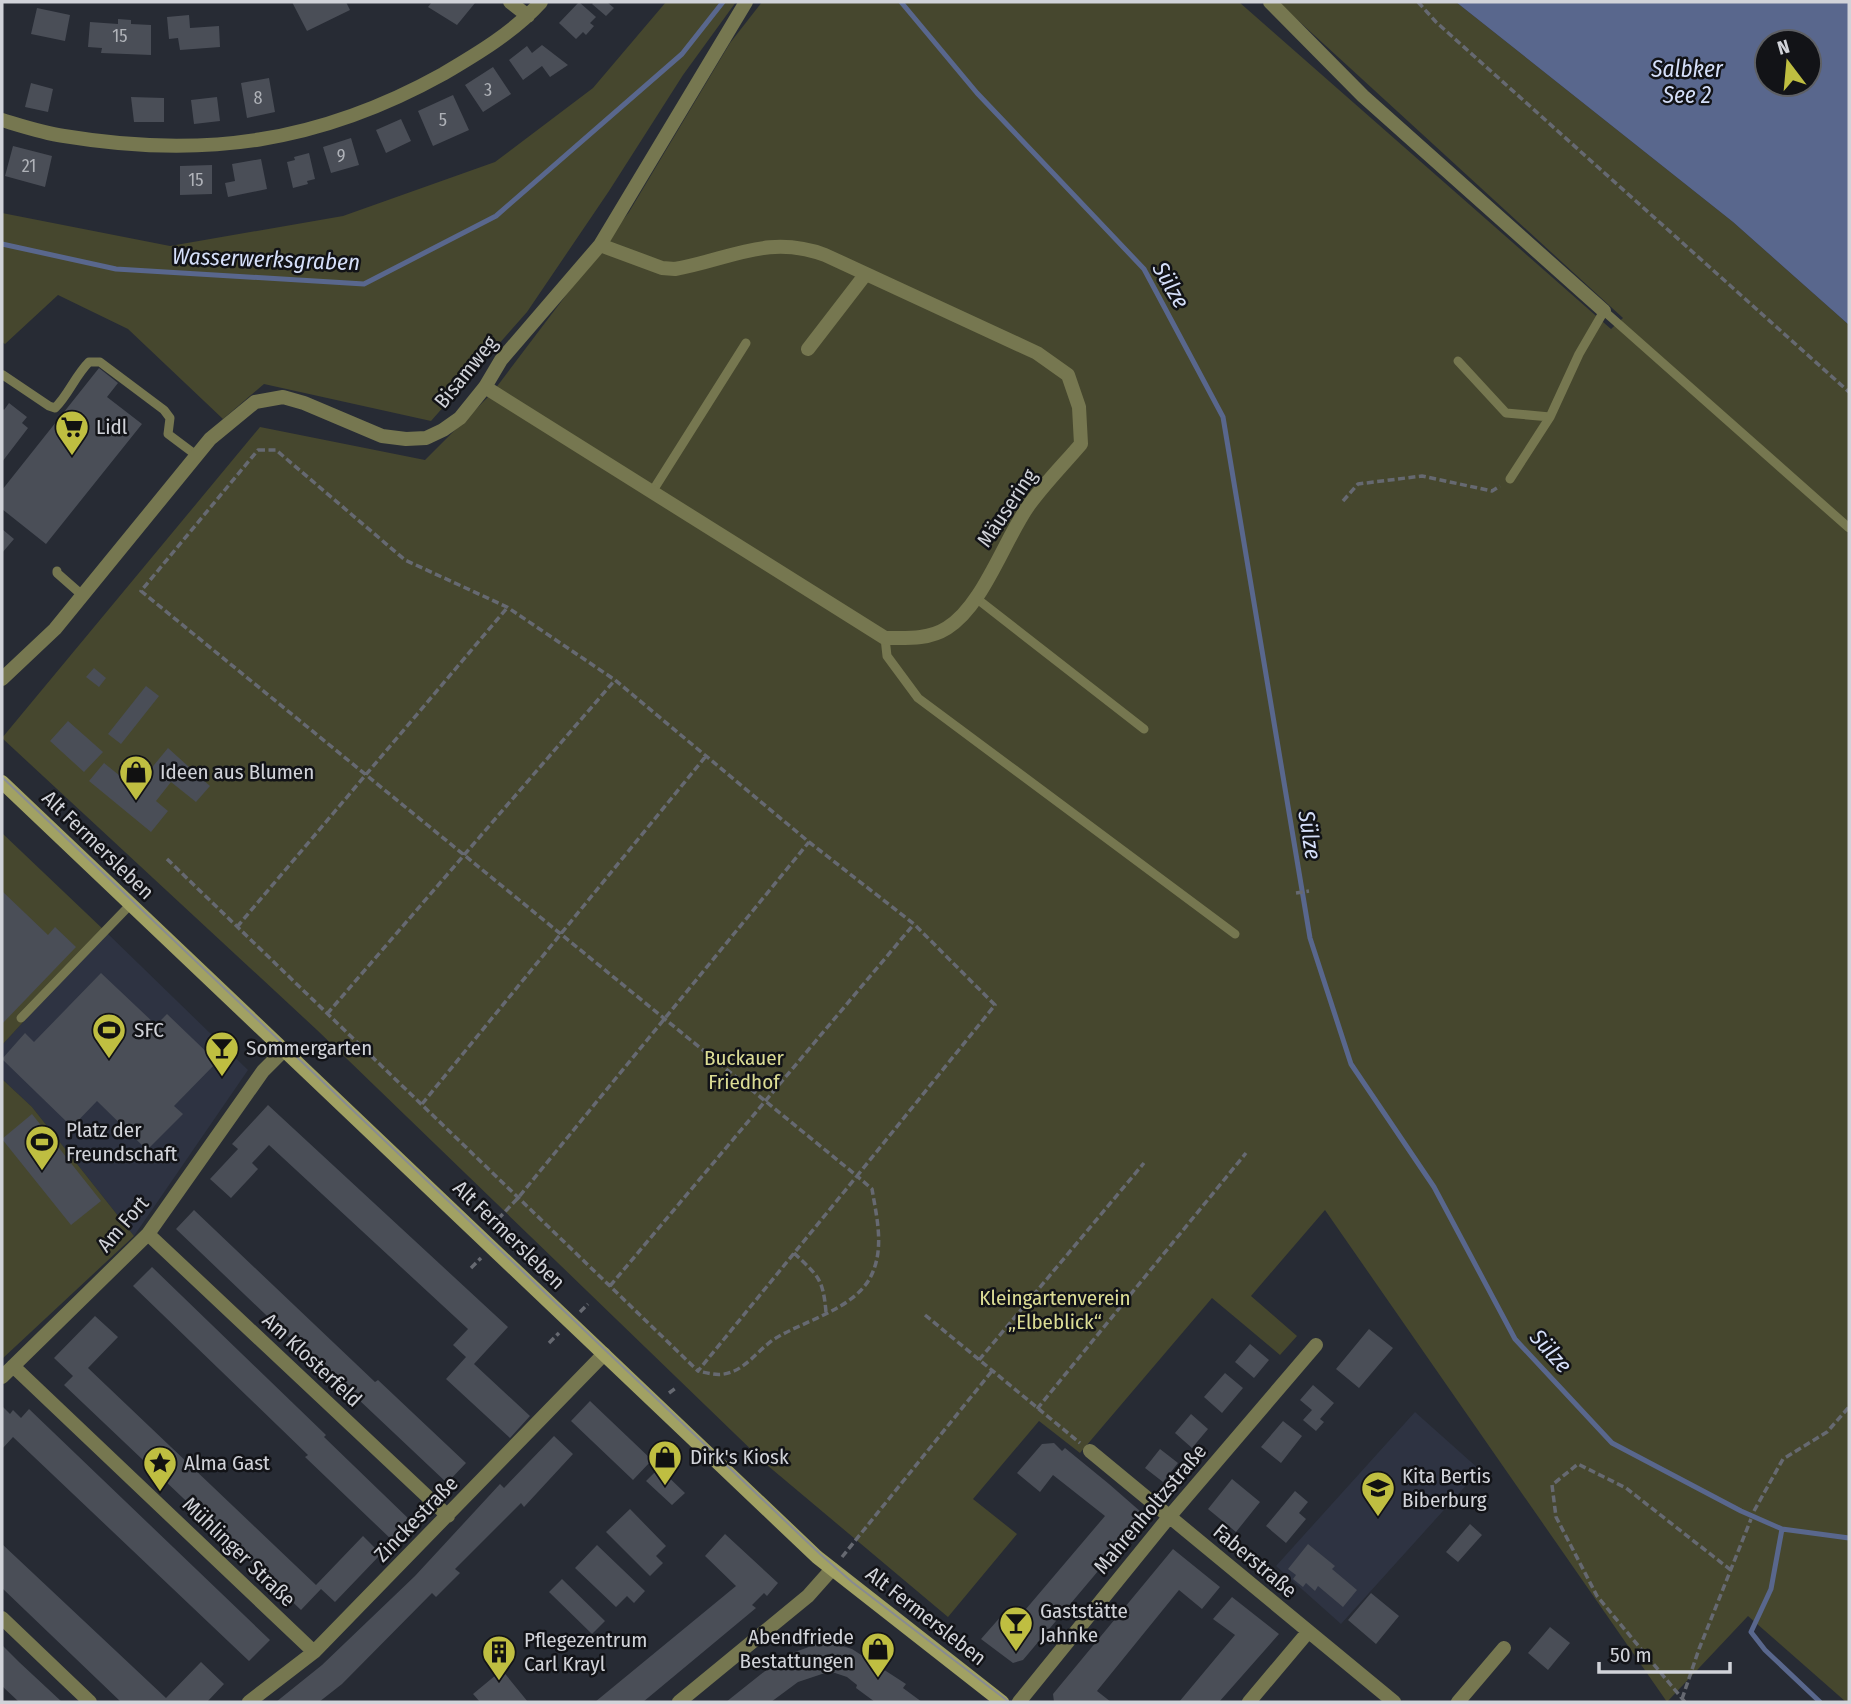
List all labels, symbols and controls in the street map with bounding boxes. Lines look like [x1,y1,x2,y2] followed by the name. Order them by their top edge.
[112,25,128,47] house number: 15
[1753,28,1823,98] north arrow
[1775,35,1792,60] text: N
[1650,55,1724,109] water label: Salbker See 2
[484,79,492,101] house number: 3
[254,87,263,109] house number: 8
[439,109,447,131] house number: 5
[337,145,345,167] house number: 9
[22,155,36,177] house number: 21
[188,169,204,191] house number: 15
[172,242,360,276] water label: Wasserwerksgraben
[1146,256,1195,313] water label: Sülze
[429,330,503,414] street label: Bisamweg
[53,408,91,457] supermarket icon: Lidl
[96,414,128,440] place label: Lidl
[971,464,1043,552] street label: Mäusering
[117,753,155,802] shop icon: Ideen aus Blumen
[160,759,314,785] place label: Ideen aus Blumen
[37,785,159,905] street label: Alt Fermersleben
[1292,808,1328,862] water label: Sülze
[90,1011,128,1060] sports icon: SFC
[134,1017,164,1043] place label: SFC
[203,1029,241,1078] bar icon: Sommergarten
[246,1035,372,1061] place label: Sommergarten
[704,1045,785,1095] park label: Buckauer Friedhof
[66,1117,178,1167] place label: Platz der Freundschaft
[23,1123,61,1172] sports icon: Platz der Freundschaft
[448,1175,570,1295] street label: Alt Fermersleben
[92,1191,154,1257] street label: Am Fort
[979,1285,1131,1335] park label: Kleingartenverein „Elbeblick“
[257,1307,367,1413] street label: Am Klosterfeld
[1523,1323,1578,1379] water label: Sülze
[646,1438,684,1487] shop icon: Dirk's Kiosk
[1088,1439,1212,1579] street label: Mahrenholtzstraße
[141,1444,179,1493] place icon: Alma Gast
[690,1444,789,1470] place label: Dirk's Kiosk
[184,1450,270,1476] place label: Alma Gast
[1402,1463,1491,1513] place label: Kita Bertis Biberburg
[1359,1469,1397,1518] school or university icon: Kita Bertis Biberburg
[369,1471,463,1567] street label: Zinckestraße
[177,1492,301,1612] street label: Mühlinger Straße
[1208,1519,1302,1603] street label: Faberstraße
[861,1561,991,1671] street label: Alt Fermersleben
[1040,1598,1128,1648] place label: Gaststätte Jahnke
[997,1604,1035,1653] bar icon: Gaststätte Jahnke
[739,1624,854,1674] place label: Abendfriede Bestattungen
[524,1627,647,1677] place label: Pflegezentrum Carl Krayl
[859,1630,897,1679] shop icon: Abendfriede Bestattungen
[1599,1630,1730,1674] scale bar
[480,1633,518,1682] building icon: Pflegezentrum Carl Krayl
[1610,1642,1652,1668] text: 50 m

